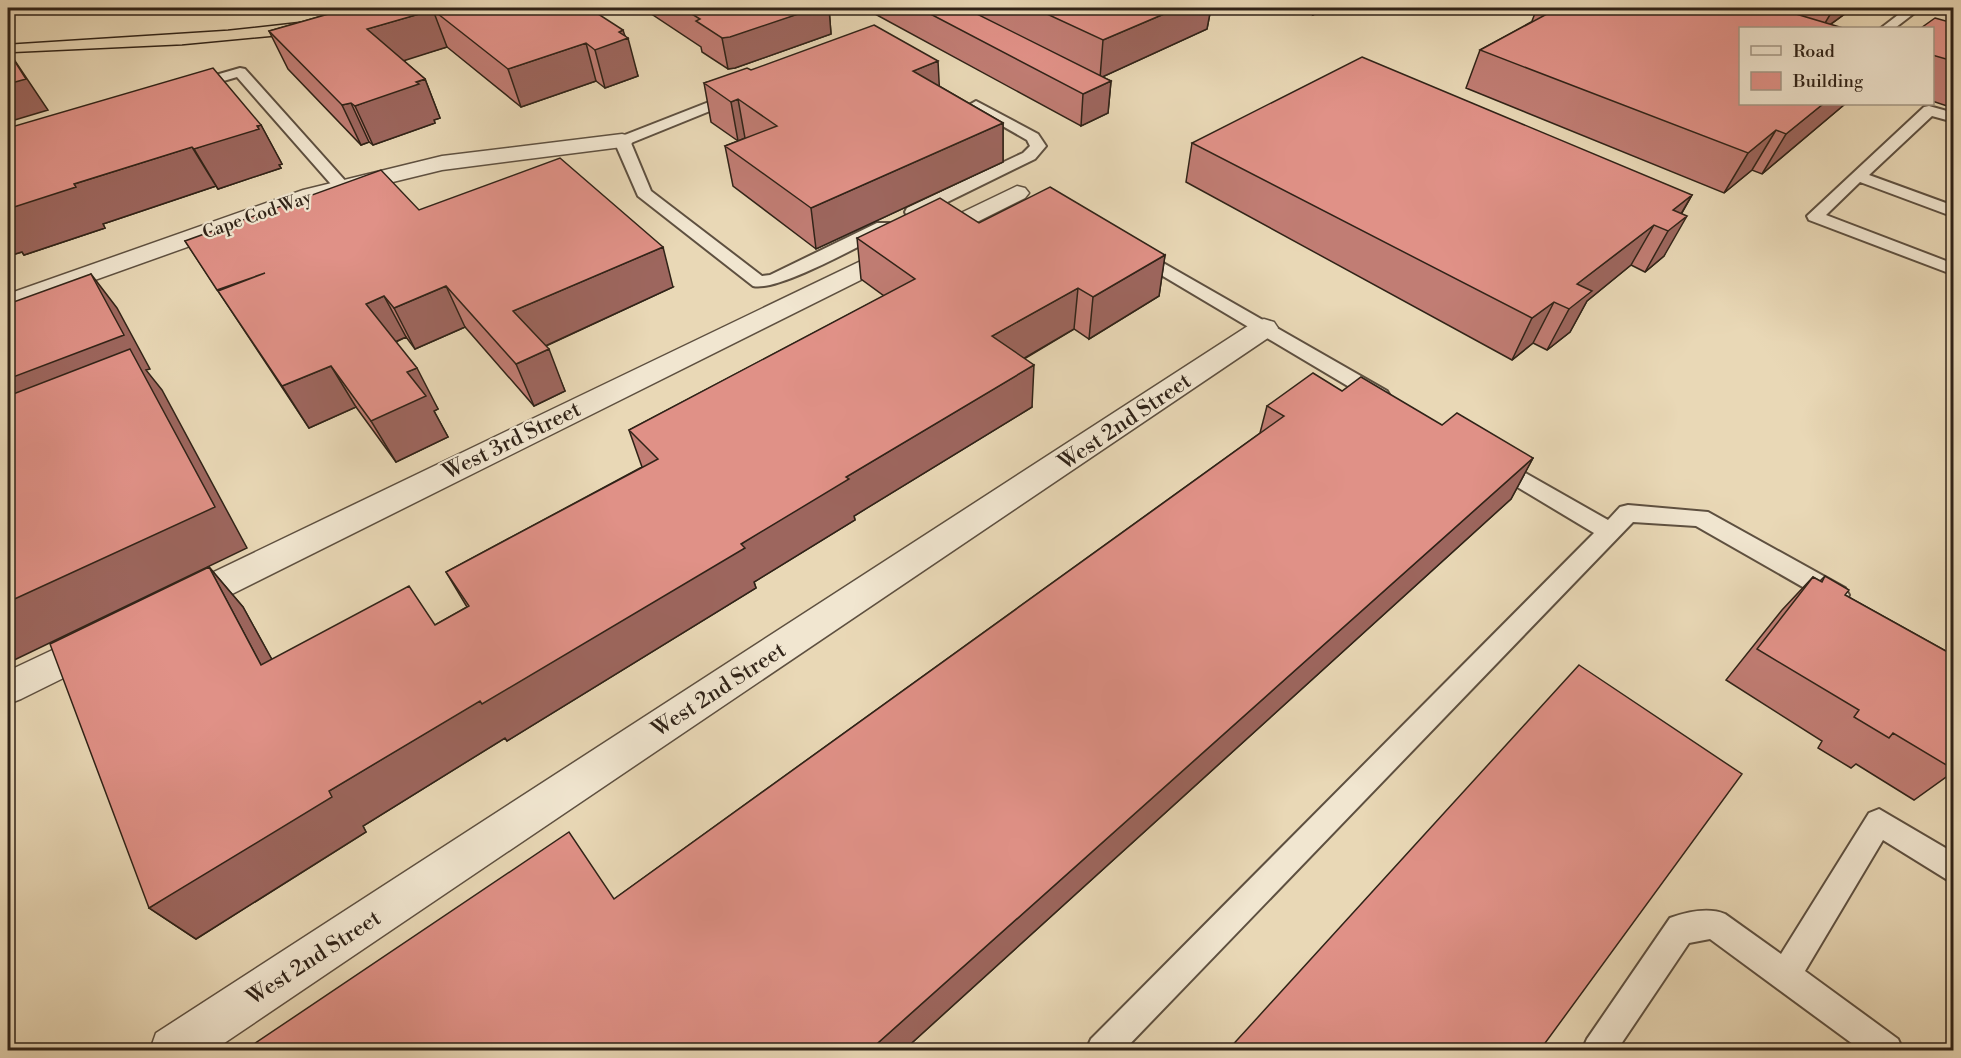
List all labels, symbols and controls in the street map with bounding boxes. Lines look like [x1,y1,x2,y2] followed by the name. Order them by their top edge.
[1739,27,1934,105] legend
[1793,40,1836,63] text: Road
[1792,70,1864,93] text: Building
[199,185,315,244] street label: Cape Cod Way
[1053,368,1197,477] street label: West 2nd Street
[438,396,586,486] street label: West 3rd Street
[646,637,791,744] street label: West 2nd Street
[241,905,386,1012] street label: West 2nd Street

